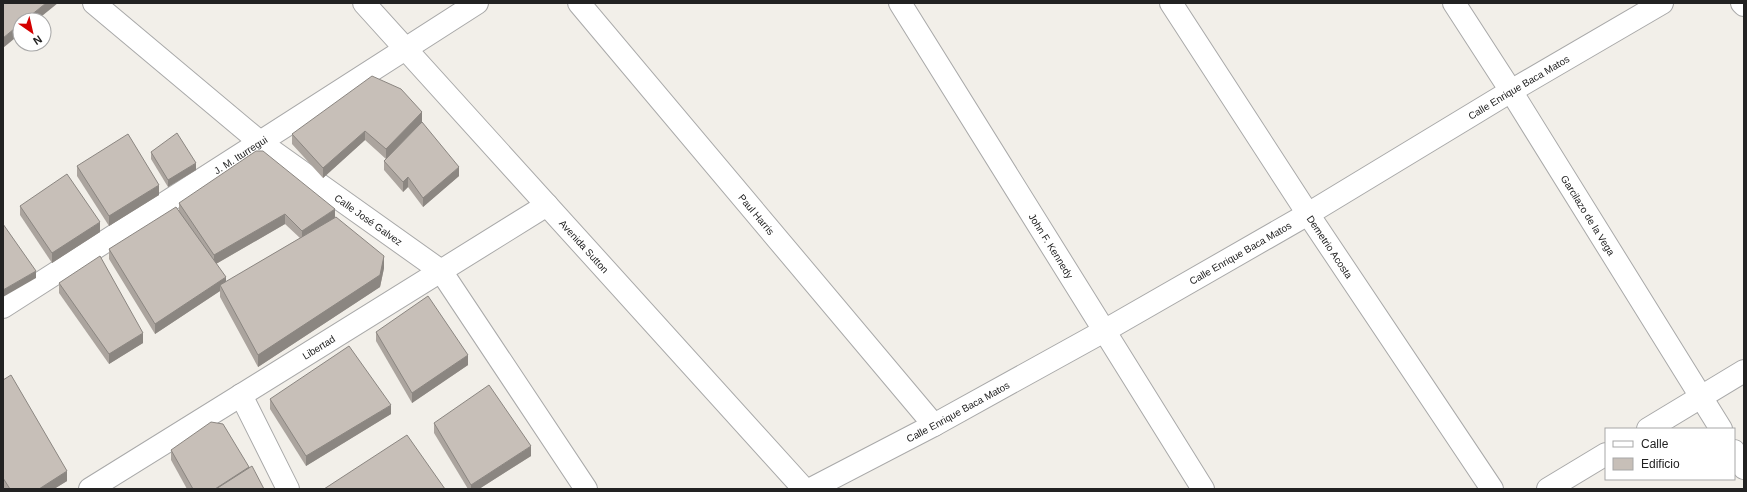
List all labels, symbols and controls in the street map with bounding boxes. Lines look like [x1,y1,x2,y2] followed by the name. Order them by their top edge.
[12,12,52,52] north arrow
[31,33,44,48] text: N
[1466,53,1571,121] street label: Calle Enrique Baca Matos
[212,134,269,176] street label: J. M. Iturregui
[1559,173,1617,258] street label: Garcilazo de la Vega
[333,192,405,247] street label: Calle José Galvez
[737,192,777,237] street label: Paul Harris
[1027,211,1076,280] street label: John F. Kennedy
[1305,213,1355,281] street label: Demetrio Acosta
[557,217,611,275] street label: Avenida Sutton
[1187,219,1293,286] street label: Calle Enrique Baca Matos
[300,333,337,361] street label: Libertad
[904,379,1011,444] street label: Calle Enrique Baca Matos
[1605,428,1735,480] legend
[1641,437,1669,451] text: Calle
[1641,457,1680,471] text: Edificio

